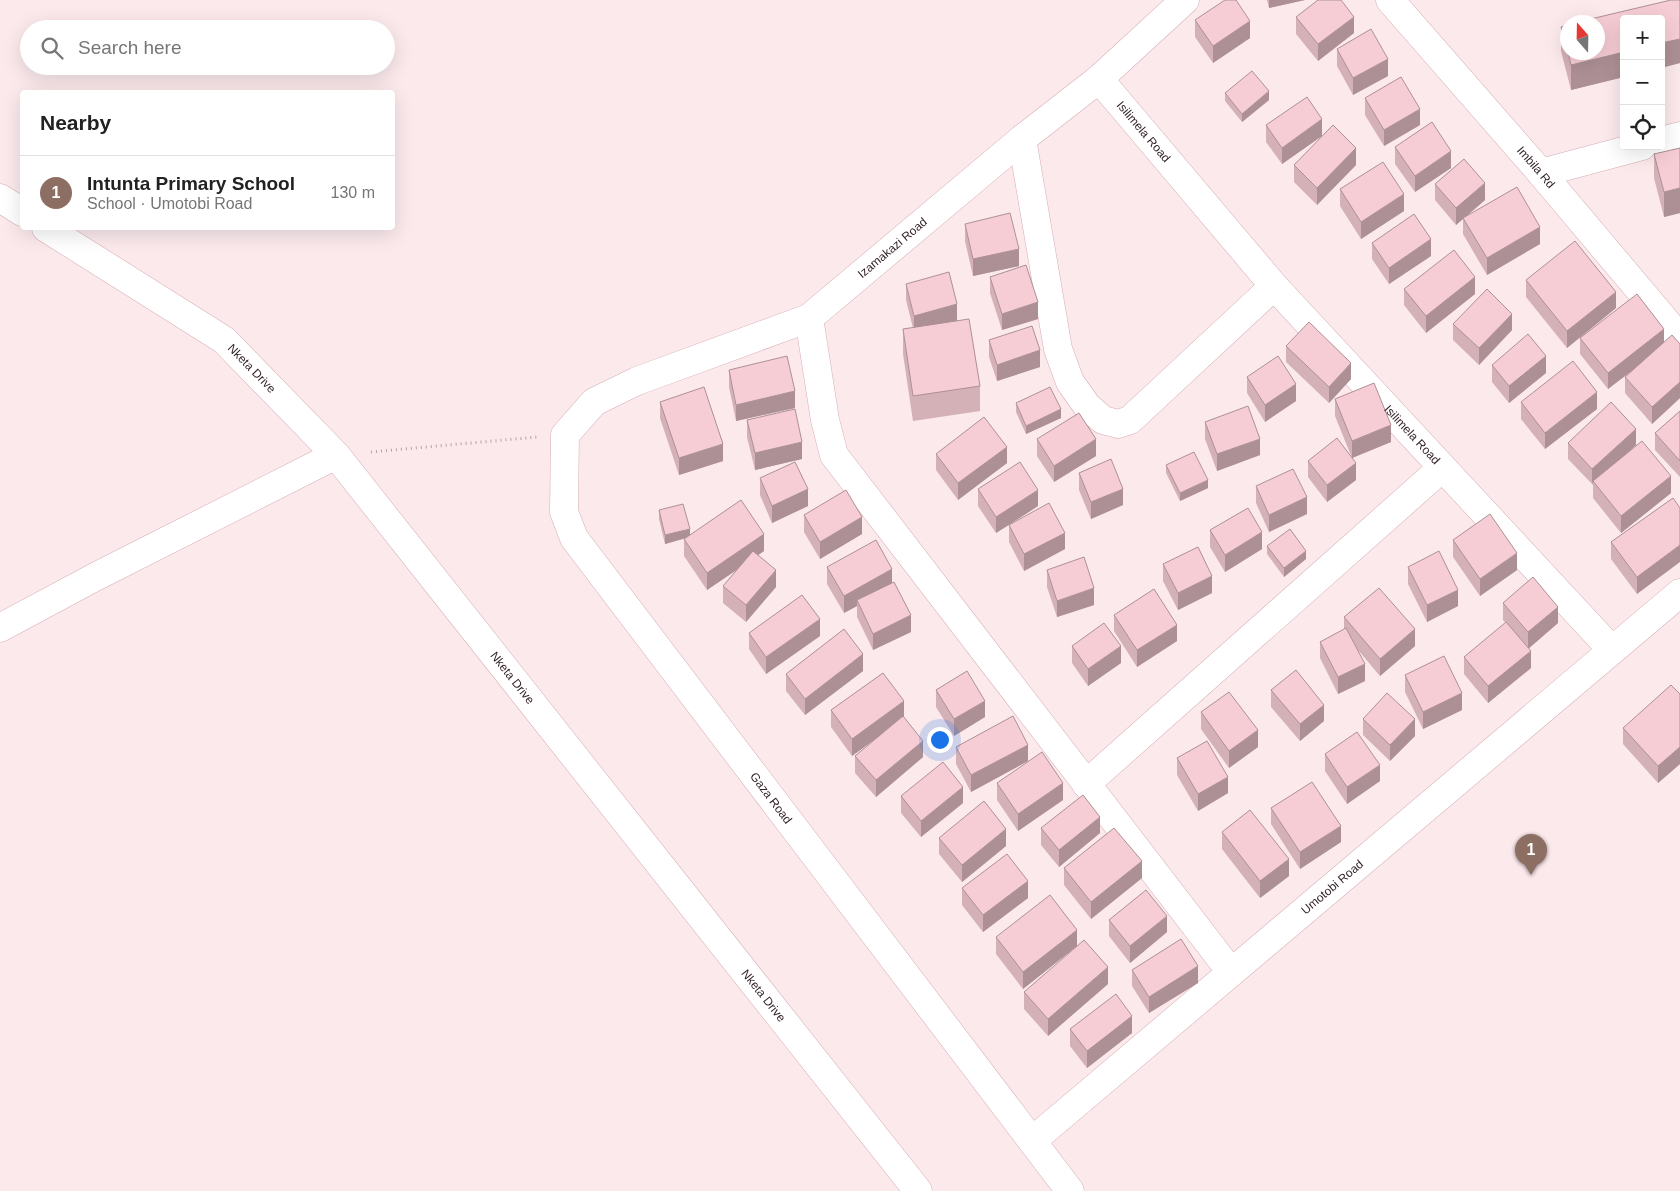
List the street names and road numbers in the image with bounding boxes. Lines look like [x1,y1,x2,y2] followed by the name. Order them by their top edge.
[1114,98,1173,165] street label: Isilimela Road
[1514,144,1558,191] street label: Imbila Rd
[855,215,930,281] street label: Izamakazi Road
[225,341,279,396] street label: Nketa Drive
[1381,402,1443,467] street label: Isilimela Road
[487,649,537,707] street label: Nketa Drive
[747,770,795,826] street label: Gaza Road
[1298,857,1366,917] street label: Umotobi Road
[739,967,789,1025] street label: Nketa Drive

